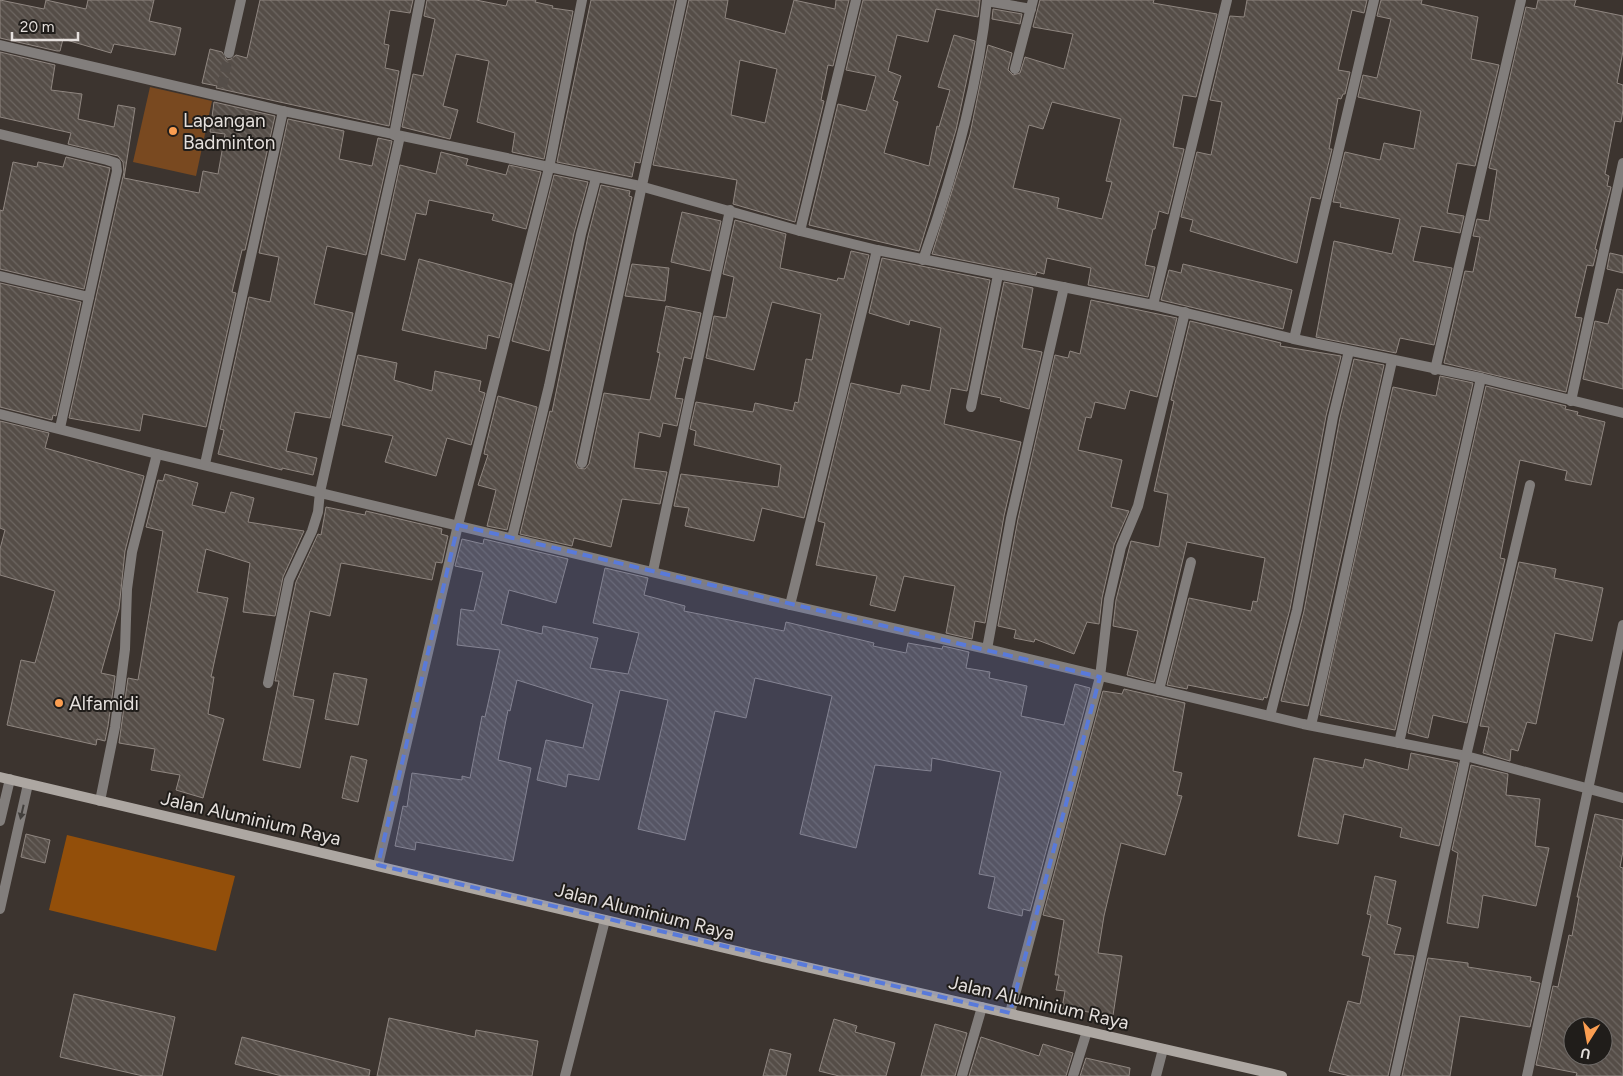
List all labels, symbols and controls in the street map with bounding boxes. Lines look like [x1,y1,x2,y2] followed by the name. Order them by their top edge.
[12,10,79,42] scale bar
[20,18,54,36] text: 20 m
[183,109,275,154] place label: Lapangan Badminton
[167,125,179,137] marker: Lapangan Badminton
[69,692,139,715] place label: Alfamidi
[53,697,65,709] marker: Alfamidi
[159,787,343,850] street label: Jalan Aluminium Raya
[18,804,26,819] one-way arrow
[553,878,737,945] street label: Jalan Aluminium Raya
[947,971,1131,1034] street label: Jalan Aluminium Raya
[1563,1016,1613,1066] north arrow
[1579,1044,1592,1063] text: U

